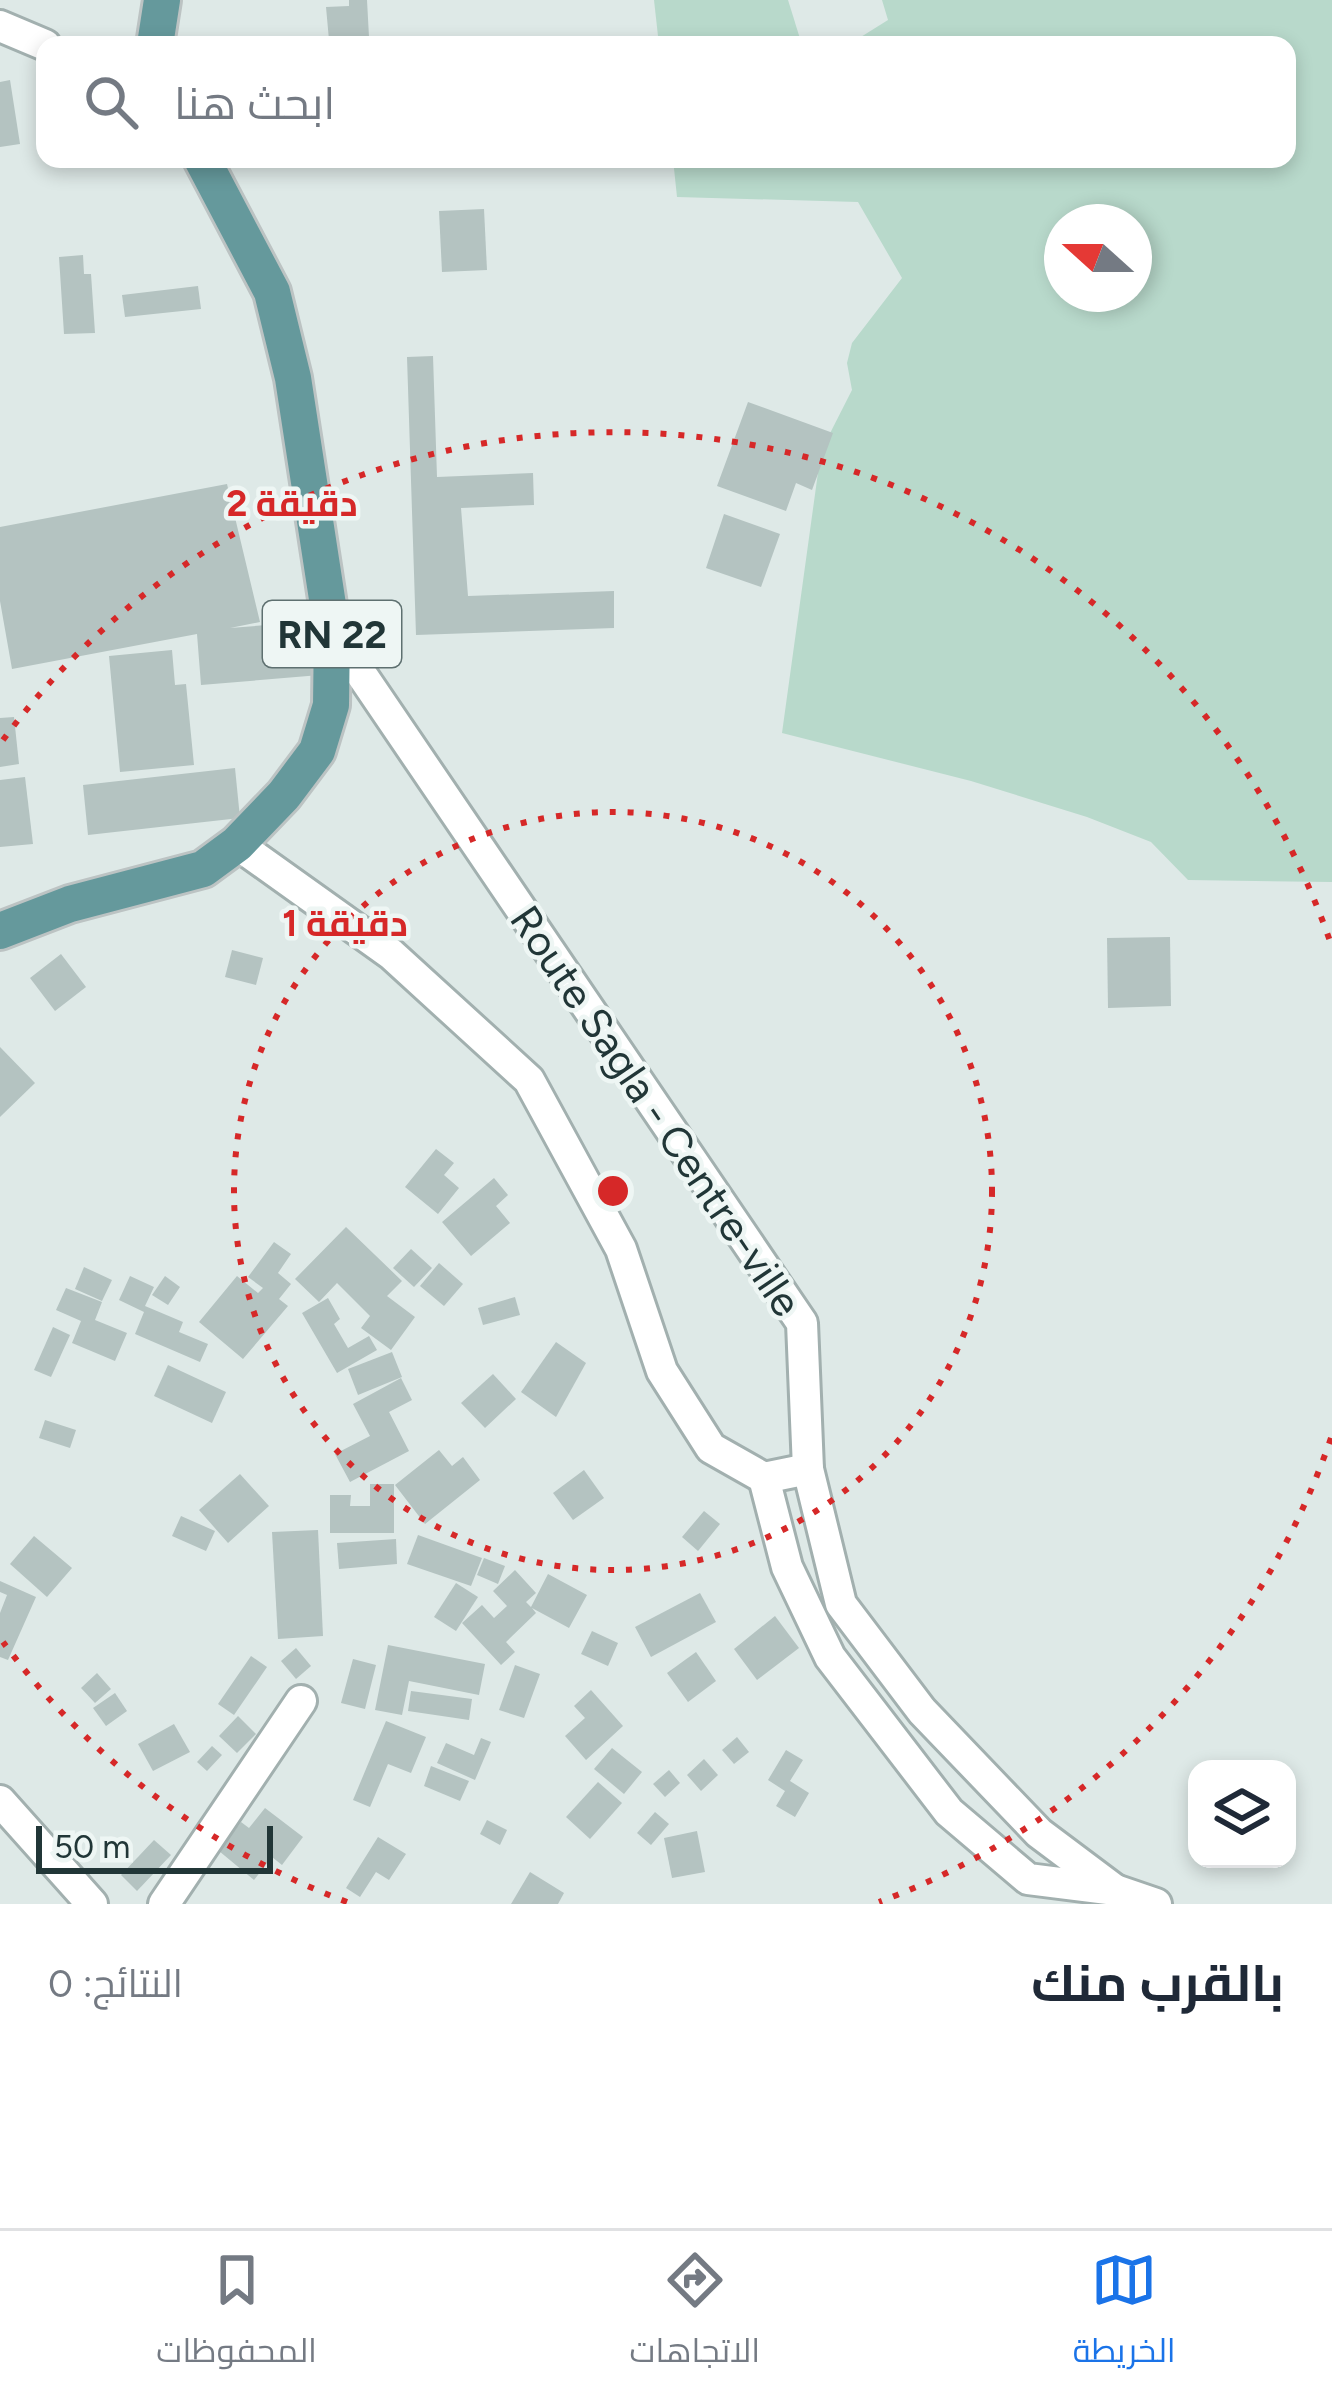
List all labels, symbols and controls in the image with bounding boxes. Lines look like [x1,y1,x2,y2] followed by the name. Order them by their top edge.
[36,36,1296,168] search box
[78,69,144,135] icon: search
[174,76,335,130] text: ابحث هنا
[1044,204,1152,312] north arrow
[226,482,358,525] text: 2 دقيقة
[263,601,401,667] road number: RN 22
[499,896,813,1326] street label: Route Sagla - Centre-ville
[282,902,408,945] text: 1 دقيقة
[592,1170,634,1212] centre of rings
[1188,1760,1296,1868] map controls
[1188,1760,1296,1868] button: layers
[36,1820,273,1873] scale bar
[54,1827,130,1866] text: 50 m
[1031,1953,1284,2014] text: بالقرب منك
[48,1960,183,2007] text: النتائج: 0
[156,2247,317,2381] tab: المحفوظات
[630,2247,760,2381] tab: الاتجاهات
[1073,2247,1176,2381] tab: الخريطة

